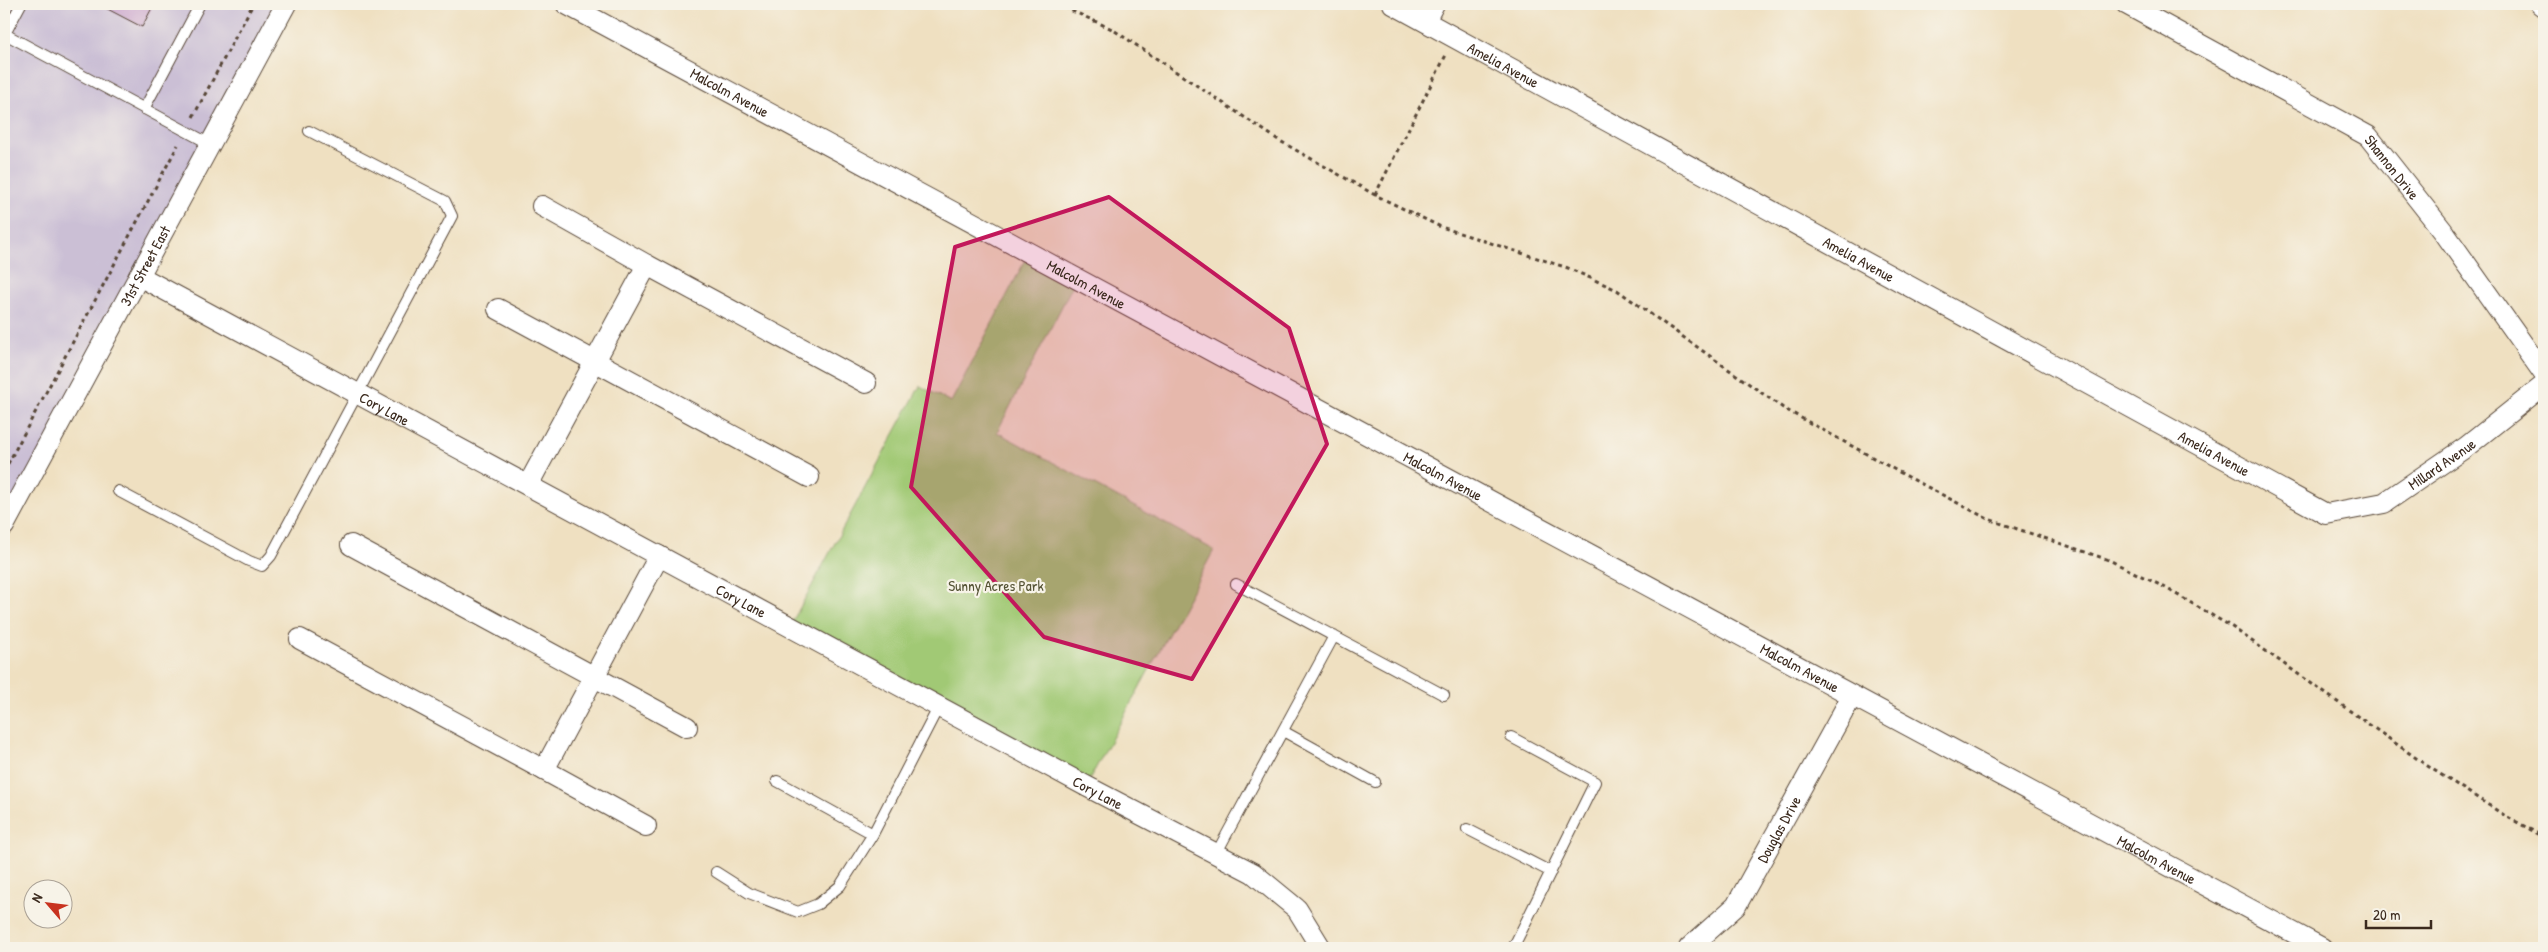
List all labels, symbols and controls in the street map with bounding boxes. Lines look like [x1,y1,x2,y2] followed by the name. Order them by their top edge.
[1464,36,1543,92] street label: Amelia Avenue
[687,62,773,122] street label: Malcolm Avenue
[2360,130,2425,204] street label: Shannon Drive
[114,221,175,310] street label: 31st Street East
[1820,231,1898,287] street label: Amelia Avenue
[1043,254,1130,314] street label: Malcolm Avenue
[356,386,413,430] street label: Cory Lane
[2175,425,2254,481] street label: Amelia Avenue
[2403,433,2480,494] street label: Millard Avenue
[1400,446,1486,505] street label: Malcolm Avenue
[948,575,1044,596] park label: Sunny Acres Park
[712,578,770,622] street label: Cory Lane
[1757,638,1843,697] street label: Malcolm Avenue
[1069,770,1127,814] street label: Cory Lane
[1752,792,1805,866] street label: Douglas Drive
[2114,829,2200,889] street label: Malcolm Avenue
[22,880,72,930] north arrow
[26,889,46,905] text: N
[2366,897,2430,929] scale bar
[2373,904,2400,925] text: 20 m

